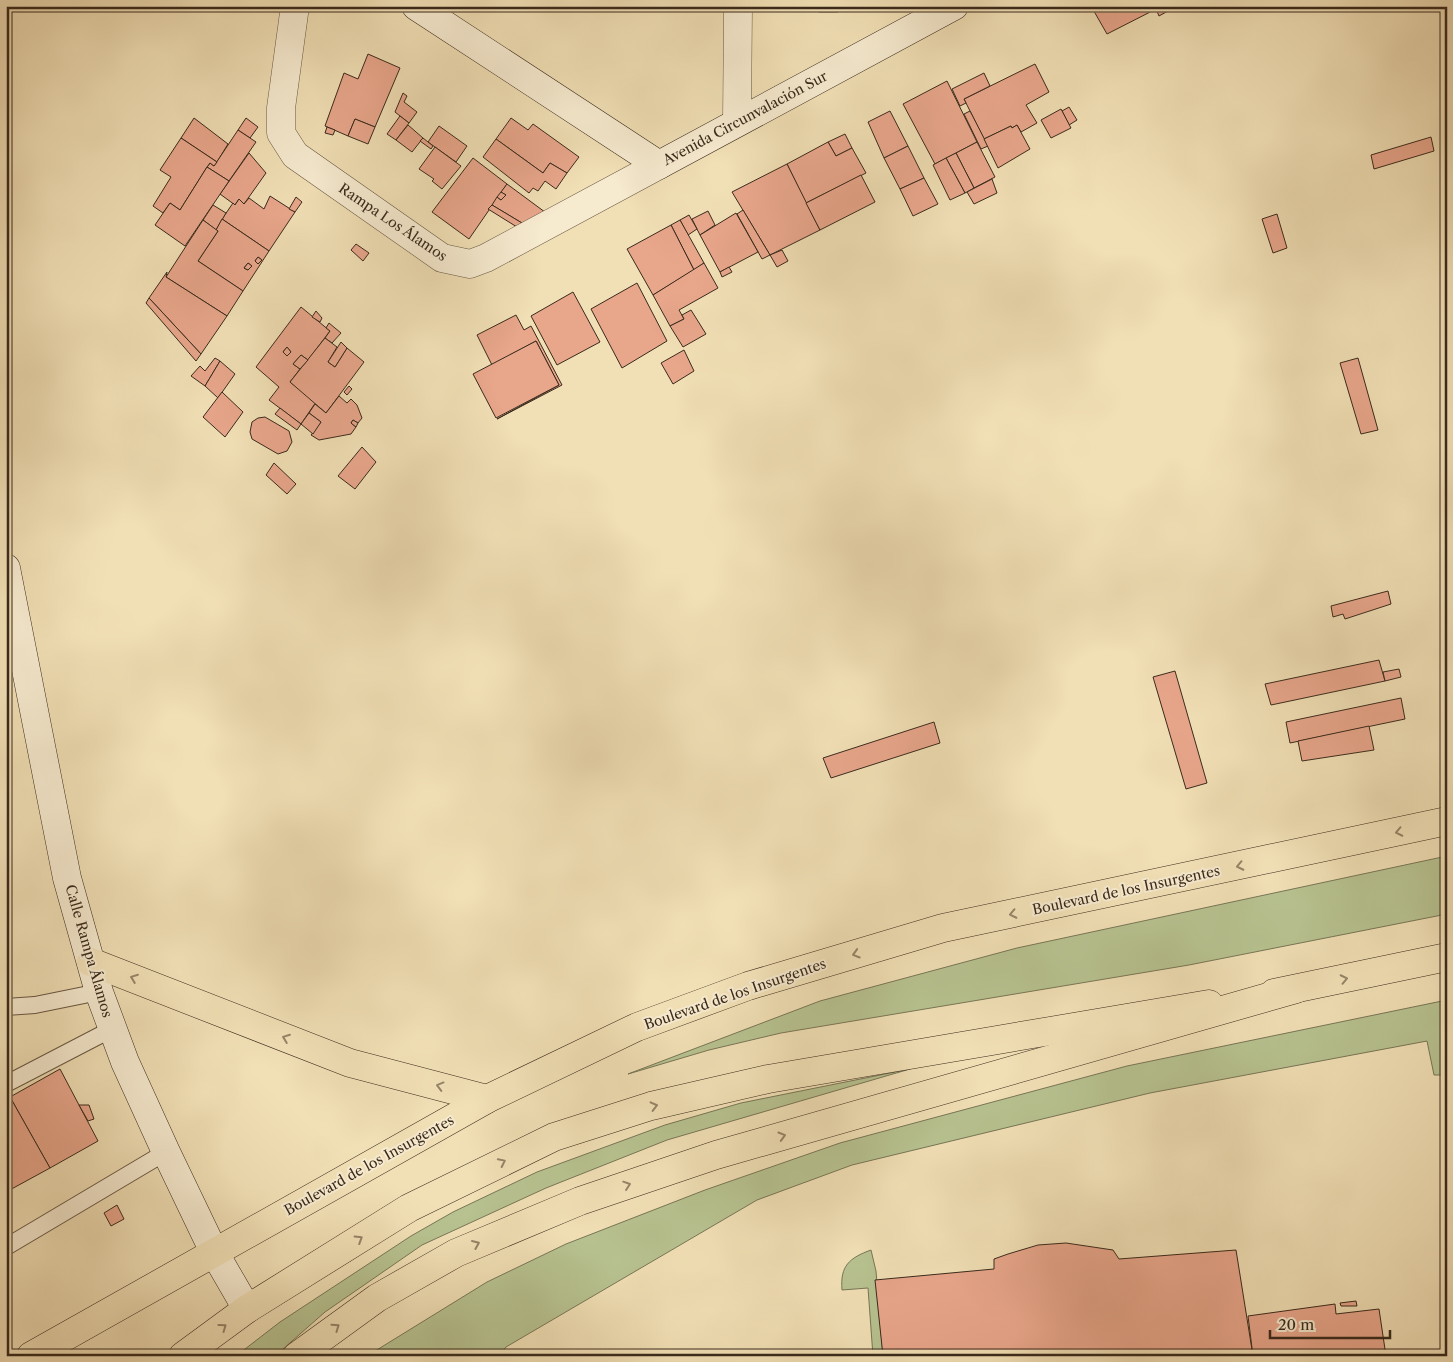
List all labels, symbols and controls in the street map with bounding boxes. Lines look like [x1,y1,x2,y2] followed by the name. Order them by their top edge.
[659,67,830,170] street label: Avenida Circunvalación Sur
[335,179,451,265] street label: Rampa Los Álamos
[1395,826,1404,837] one-way arrow
[1236,860,1245,871] one-way arrow
[1031,861,1221,919] street label: Boulevard de los Insurgentes
[61,882,117,1020] street label: Calle Rampa Álamos
[1008,908,1017,918] one-way arrow
[852,949,860,959] one-way arrow
[642,954,828,1034] street label: Boulevard de los Insurgentes
[130,974,139,985] one-way arrow
[1339,974,1348,985] one-way arrow
[282,1033,290,1043] one-way arrow
[436,1081,445,1092] one-way arrow
[649,1101,657,1111] one-way arrow
[281,1111,457,1219] street label: Boulevard de los Insurgentes
[777,1132,786,1142] one-way arrow
[497,1158,506,1168] one-way arrow
[622,1181,631,1191] one-way arrow
[353,1236,363,1245] one-way arrow
[471,1240,480,1251] one-way arrow
[1270,1307,1390,1339] scale bar
[1278,1315,1314,1334] text: 20 m
[217,1324,227,1333] one-way arrow
[330,1324,340,1333] one-way arrow

